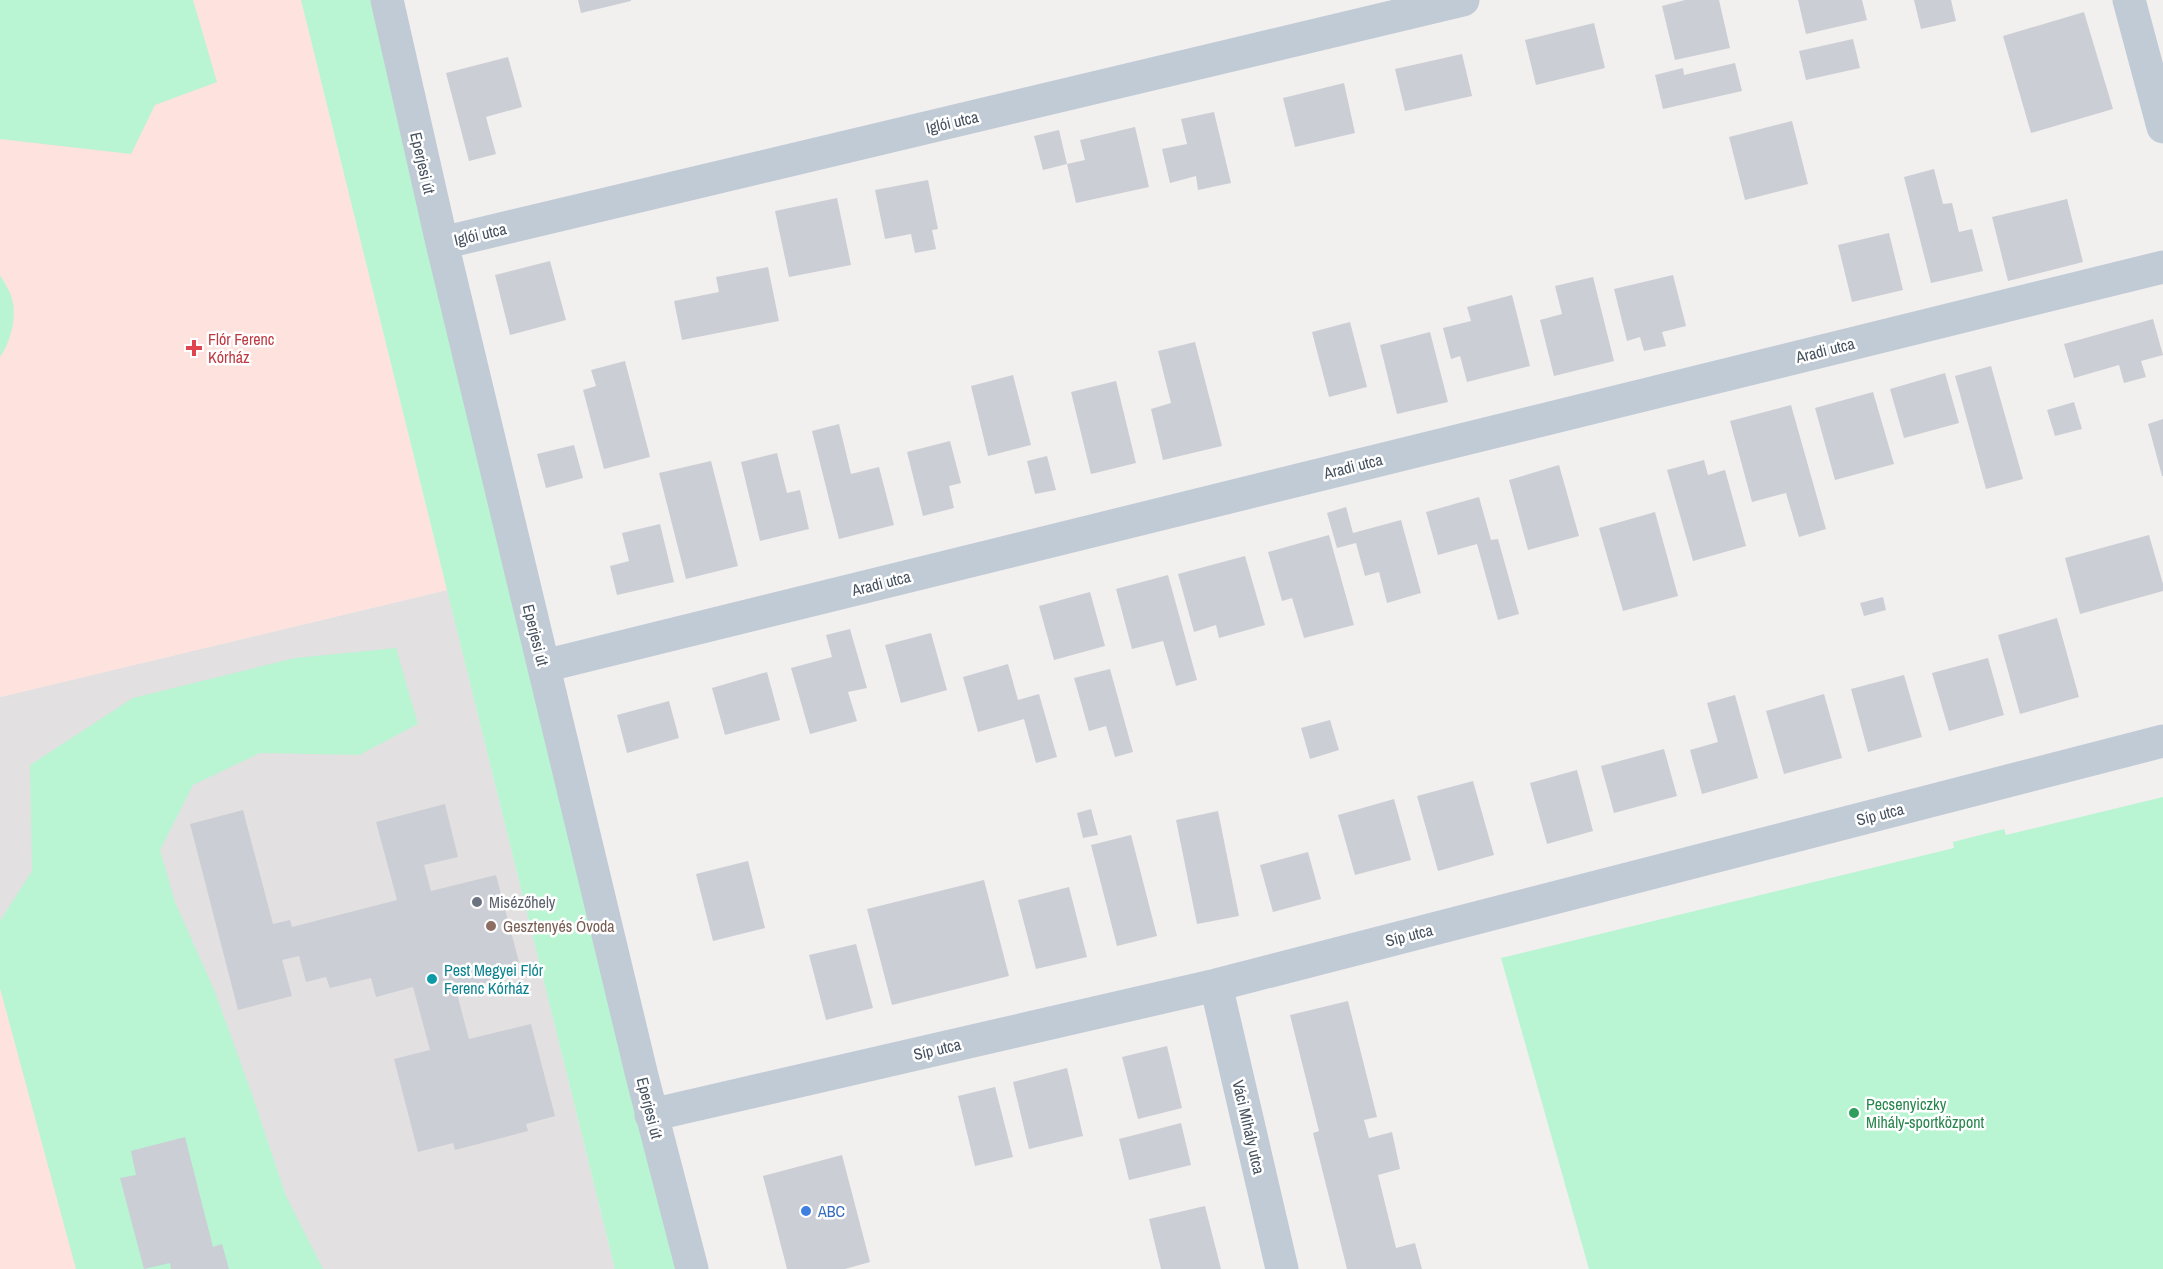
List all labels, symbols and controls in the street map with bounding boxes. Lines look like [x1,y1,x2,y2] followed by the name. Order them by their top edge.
[924,105,981,139] street label: Iglói utca
[405,130,441,196] street label: Eperjesi út
[452,217,509,251] street label: Iglói utca
[208,328,275,368] place label: Flór Ferenc Kórház
[1792,332,1857,368] street label: Aradi utca
[185,339,203,357] marker: Flór Ferenc Kórház
[1320,448,1385,484] street label: Aradi utca
[848,565,913,601] street label: Aradi utca
[518,602,554,668] street label: Eperjesi út
[1854,797,1907,830] street label: Síp utca
[489,891,556,913] place label: Misézőhely
[470,895,484,909] marker: Misézőhely
[503,915,615,937] place label: Gesztenyés Óvoda
[1383,918,1436,951] street label: Síp utca
[484,919,498,933] marker: Gesztenyés Óvoda
[444,959,544,999] place label: Pest Megyei Flór Ferenc Kórház
[425,972,439,986] marker: Pest Megyei Flór Ferenc Kórház
[911,1033,964,1065] street label: Síp utca
[632,1075,668,1141] street label: Eperjesi út
[1227,1078,1271,1177] street label: Váci Mihály utca
[1866,1093,1984,1133] place label: Pecsenyiczky Mihály-sportközpont
[1847,1106,1861,1120] marker: Pecsenyiczky Mihály-sportközpont
[817,1200,845,1222] place label: ABC
[799,1204,813,1218] marker: ABC

